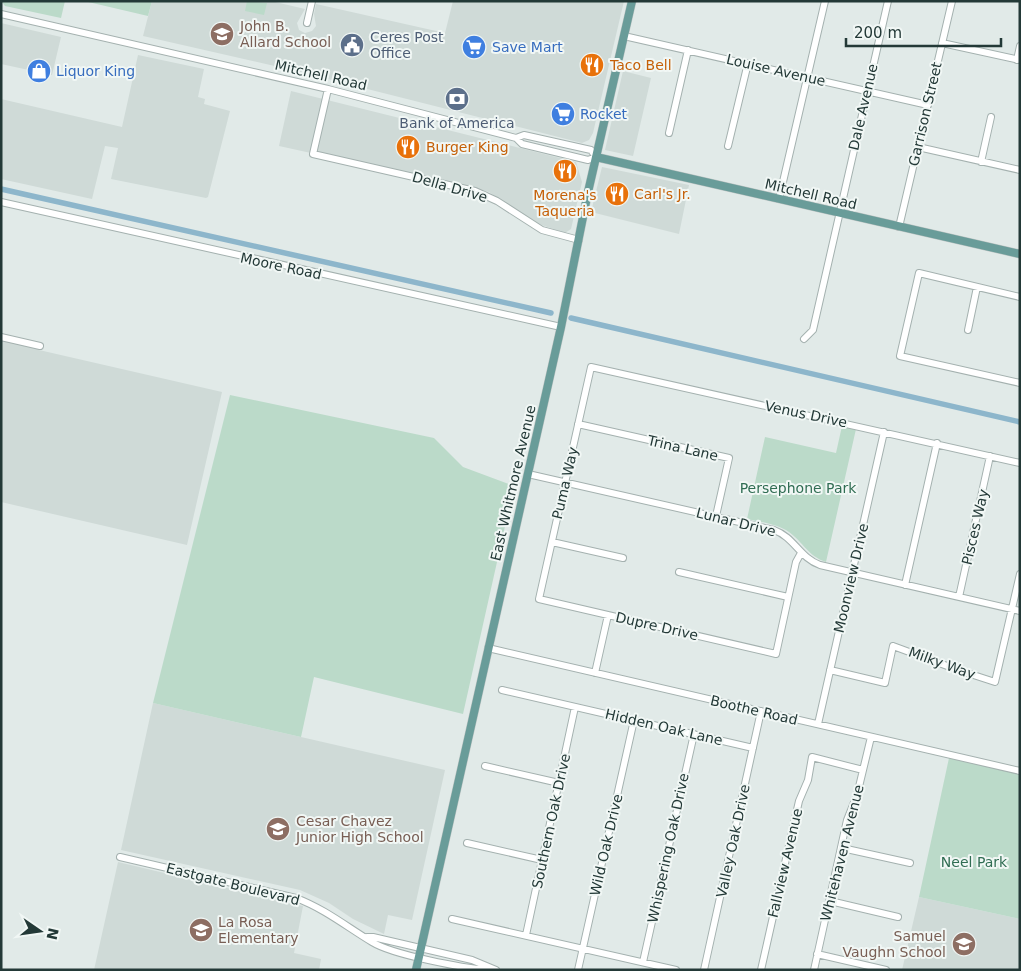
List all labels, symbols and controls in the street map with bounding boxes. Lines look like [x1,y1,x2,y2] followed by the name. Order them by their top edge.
[846,15,1001,47] scale bar
[239,18,331,50] place label: John B. Allard School
[209,21,235,47] school or university icon: John B. Allard School
[854,24,902,42] text: 200 m
[370,29,444,61] place label: Ceres Post Office
[339,32,365,58] public building icon: Ceres Post Office
[461,34,487,60] supermarket icon: Save Mart
[492,39,563,55] place label: Save Mart
[725,51,827,89] street label: Louise Avenue
[579,52,605,78] restaurant icon: Taco Bell
[273,57,369,93] street label: Mitchell Road
[609,57,672,73] place label: Taco Bell
[26,58,52,84] shop icon: Liquor King
[905,60,945,168] street label: Garrison Street
[845,62,881,152] street label: Dale Avenue
[56,63,135,79] place label: Liquor King
[444,86,470,112] bank icon: Bank of America
[550,101,576,127] supermarket icon: Rocket
[580,106,628,122] place label: Rocket
[399,115,515,131] place label: Bank of America
[395,134,421,160] restaurant icon: Burger King
[426,139,509,155] place label: Burger King
[552,158,578,184] restaurant icon: Morena's Taqueria
[411,169,489,205] street label: Della Drive
[763,176,859,212] street label: Mitchell Road
[604,181,630,207] restaurant icon: Carl's Jr.
[634,186,691,202] place label: Carl's Jr.
[533,187,597,219] place label: Morena's Taqueria
[239,250,323,282] street label: Moore Road
[763,397,849,431] street label: Venus Drive
[487,404,539,562] street label: East Whitmore Avenue
[645,432,720,464] street label: Trina Lane
[549,445,581,521] street label: Puma Way
[740,480,857,496] park label: Persephone Park
[959,488,991,566] street label: Pisces Way
[695,504,777,540] street label: Lunar Drive
[831,522,871,634] street label: Moonview Drive
[614,609,700,643] street label: Dupre Drive
[906,644,978,682] street label: Milky Way
[709,692,799,728] street label: Boothe Road
[604,706,724,748] street label: Hidden Oak Lane
[529,752,573,890] street label: Southern Oak Drive
[644,772,692,924] street label: Whispering Oak Drive
[713,783,753,899] street label: Valley Oak Drive
[817,783,867,923] street label: Whitehaven Avenue
[586,792,626,898] street label: Wild Oak Drive
[765,807,805,919] street label: Fallview Avenue
[295,813,424,845] place label: Cesar Chavez Junior High School
[265,816,291,842] school or university icon: Cesar Chavez Junior High School
[941,854,1008,870] park label: Neel Park
[165,860,301,908] street label: Eastgate Boulevard
[15,906,65,956] north arrow
[218,914,299,946] place label: La Rosa Elementary
[188,917,214,943] school or university icon: La Rosa Elementary
[44,926,62,941] text: N
[842,928,946,960] place label: Samuel Vaughn School
[951,931,977,957] school or university icon: Samuel Vaughn School

